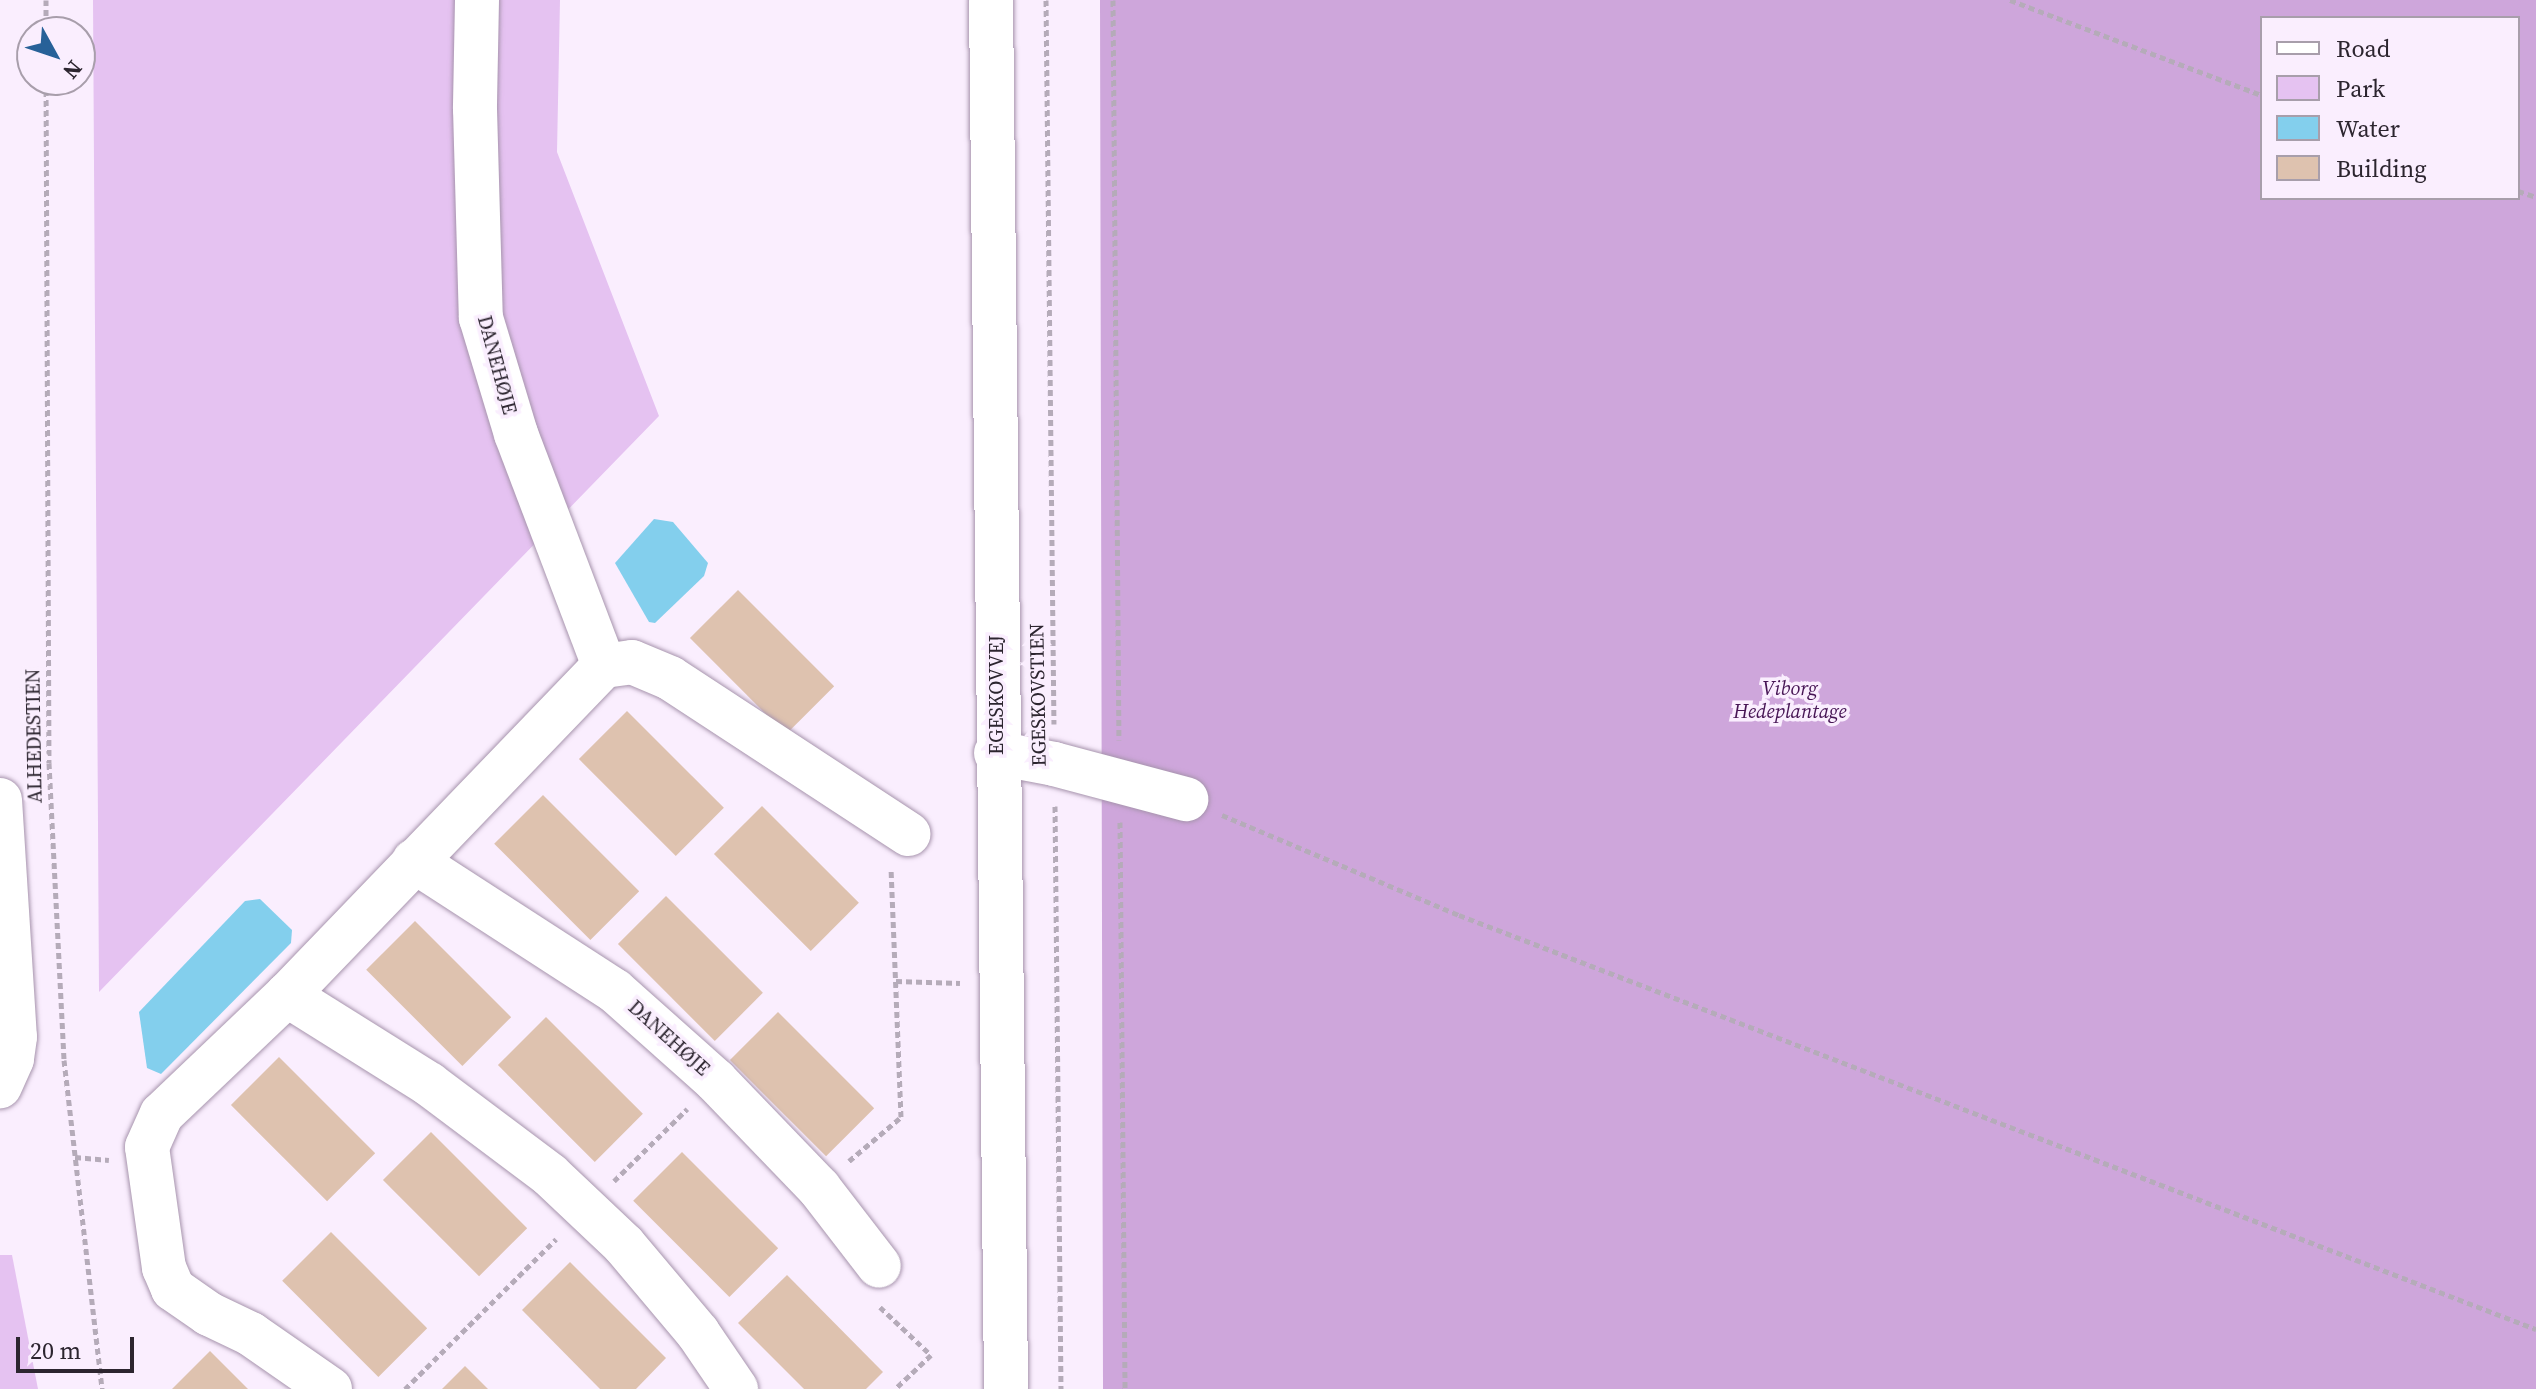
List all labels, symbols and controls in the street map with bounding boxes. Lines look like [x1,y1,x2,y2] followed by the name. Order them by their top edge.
[16,16,96,96] north arrow
[2260,16,2520,200] legend
[2336,32,2390,65] text: Road
[56,54,89,86] text: N
[2336,72,2385,105] text: Park
[2336,112,2400,145] text: Water
[2336,152,2427,185] text: Building
[472,313,522,417] street label: DANEHØJE
[1025,623,1051,767] street label: EGESKOVSTIEN
[984,635,1008,755] street label: EGESKOVVEJ
[21,669,47,803] street label: ALHEDESTIEN
[1733,677,1847,724] park label: Viborg Hedeplantage
[623,995,715,1081] street label: DANEHØJE
[20,1321,138,1371] scale bar
[30,1334,81,1367] text: 20 m

